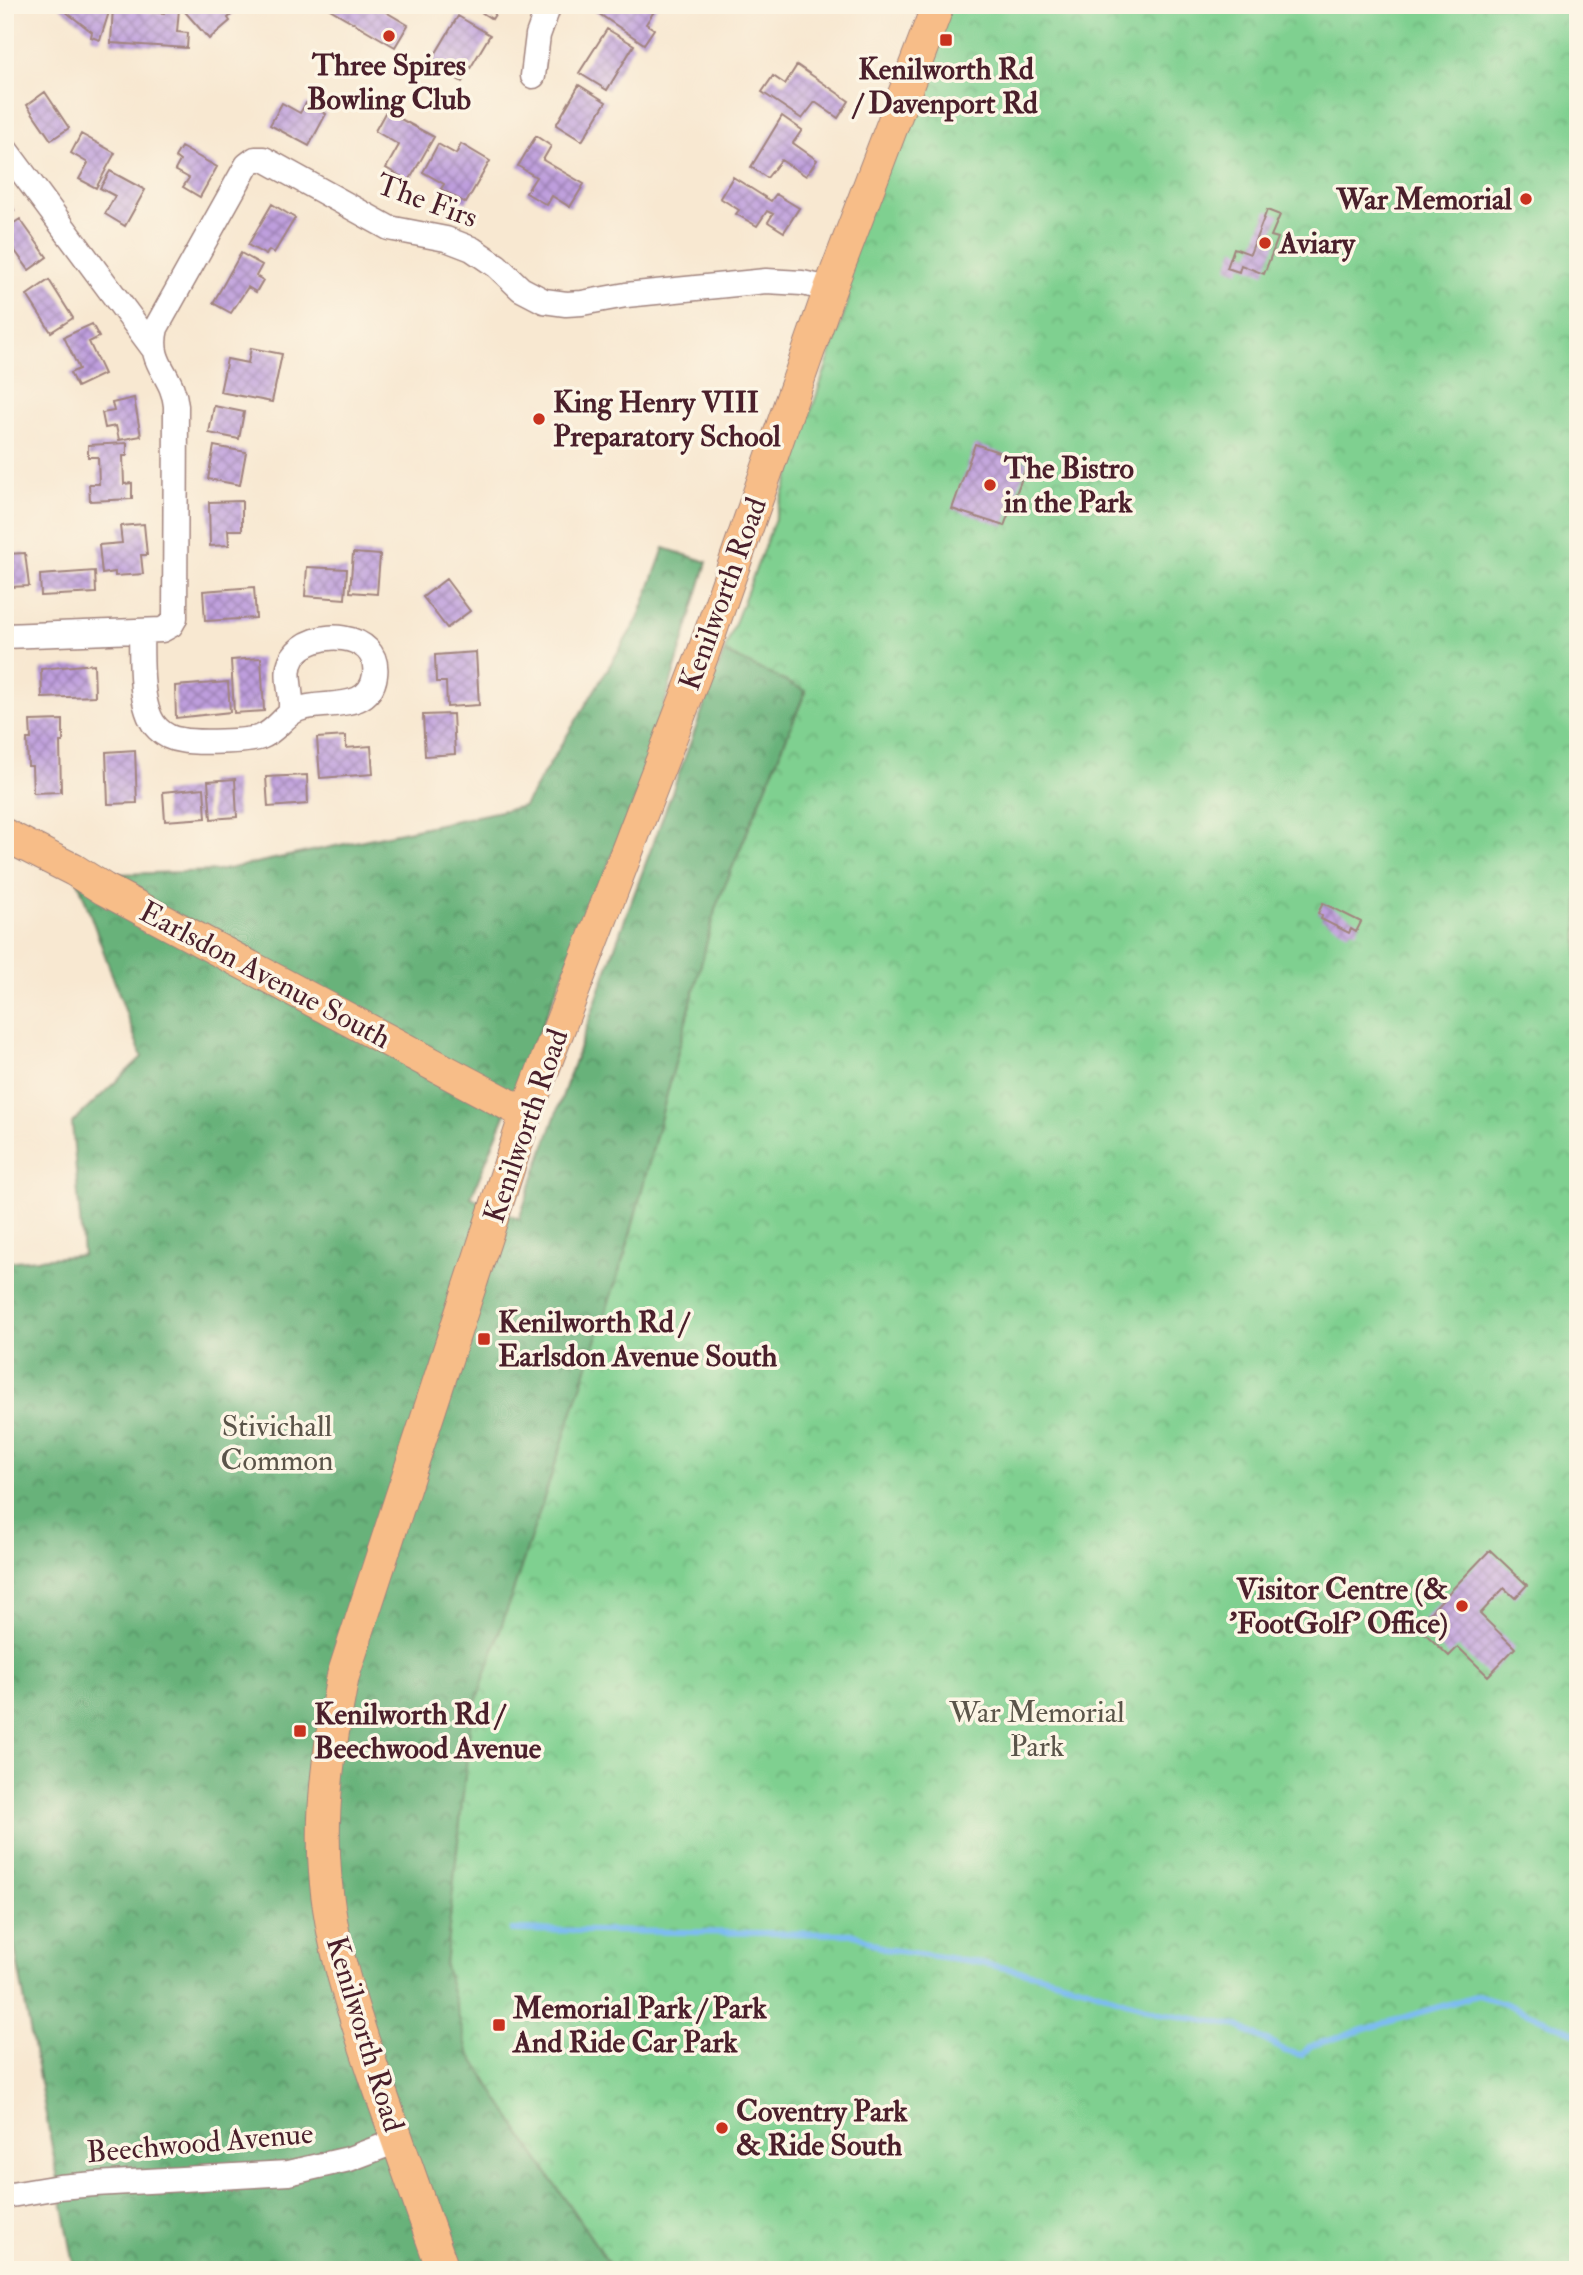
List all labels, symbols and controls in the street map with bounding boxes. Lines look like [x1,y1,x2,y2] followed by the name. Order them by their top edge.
[381,28,397,44] marker: Three Spires Bowling Club
[938,32,954,48] marker: Kenilworth Rd / Davenport Rd
[307,47,471,118] place label: Three Spires Bowling Club
[851,51,1038,122] place label: Kenilworth Rd / Davenport Rd
[371,166,483,236] street label: The Firs
[1335,181,1512,218] place label: War Memorial
[1518,191,1534,207] marker: War Memorial
[1277,225,1357,262] place label: Aviary
[1257,235,1273,251] marker: Aviary
[553,384,781,455] place label: King Henry VIII Preparatory School
[531,411,547,427] marker: King Henry VIII Preparatory School
[1003,450,1134,521] place label: The Bistro in the Park
[982,477,998,493] marker: The Bistro in the Park
[671,492,775,695] street label: Kenilworth Road
[133,893,397,1057] street label: Earlsdon Avenue South
[476,1024,577,1228] street label: Kenilworth Road
[498,1304,777,1375] place label: Kenilworth Rd / Earlsdon Avenue South
[476,1331,492,1347] marker: Kenilworth Rd / Earlsdon Avenue South
[221,1408,333,1479] park label: Stivichall Common
[1229,1571,1448,1642] place label: Visitor Centre (& 'FootGolf' Office)
[1454,1598,1470,1614] marker: Visitor Centre (& 'FootGolf' Office)
[948,1694,1125,1765] park label: War Memorial Park
[314,1696,542,1767] place label: Kenilworth Rd / Beechwood Avenue
[292,1723,308,1739] marker: Kenilworth Rd / Beechwood Avenue
[318,1932,412,2136] street label: Kenilworth Road
[511,1990,767,2061] place label: Memorial Park / Park And Ride Car Park
[491,2017,507,2033] marker: Memorial Park / Park And Ride Car Park
[736,2093,908,2164] place label: Coventry Park & Ride South
[85,2115,315,2171] street label: Beechwood Avenue
[714,2120,730,2136] marker: Coventry Park & Ride South

